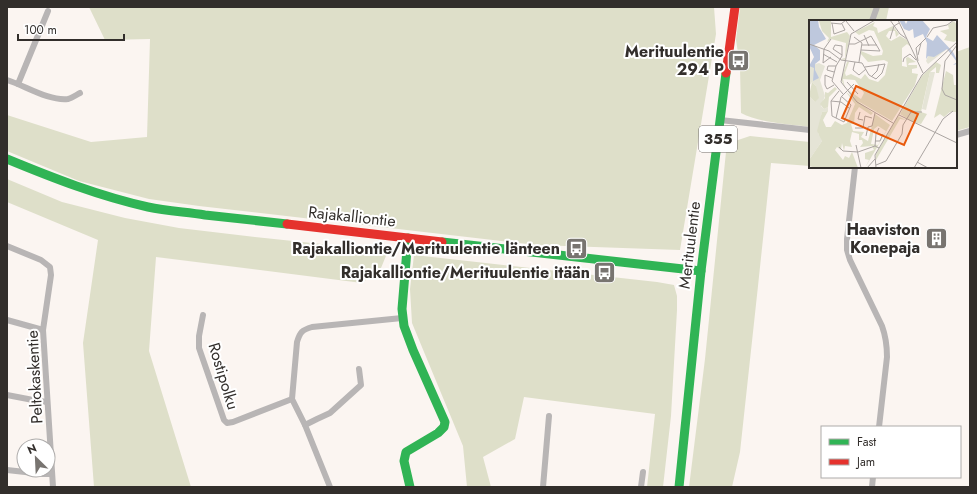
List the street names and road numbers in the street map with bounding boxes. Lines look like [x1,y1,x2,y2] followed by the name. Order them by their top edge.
[699,126,737,152] road number: 355
[307,200,397,233] street label: Rajakalliontie
[673,200,706,290] street label: Merituulentie
[21,330,48,424] street label: Peltokaskentie
[202,340,245,412] street label: Rostipolku

